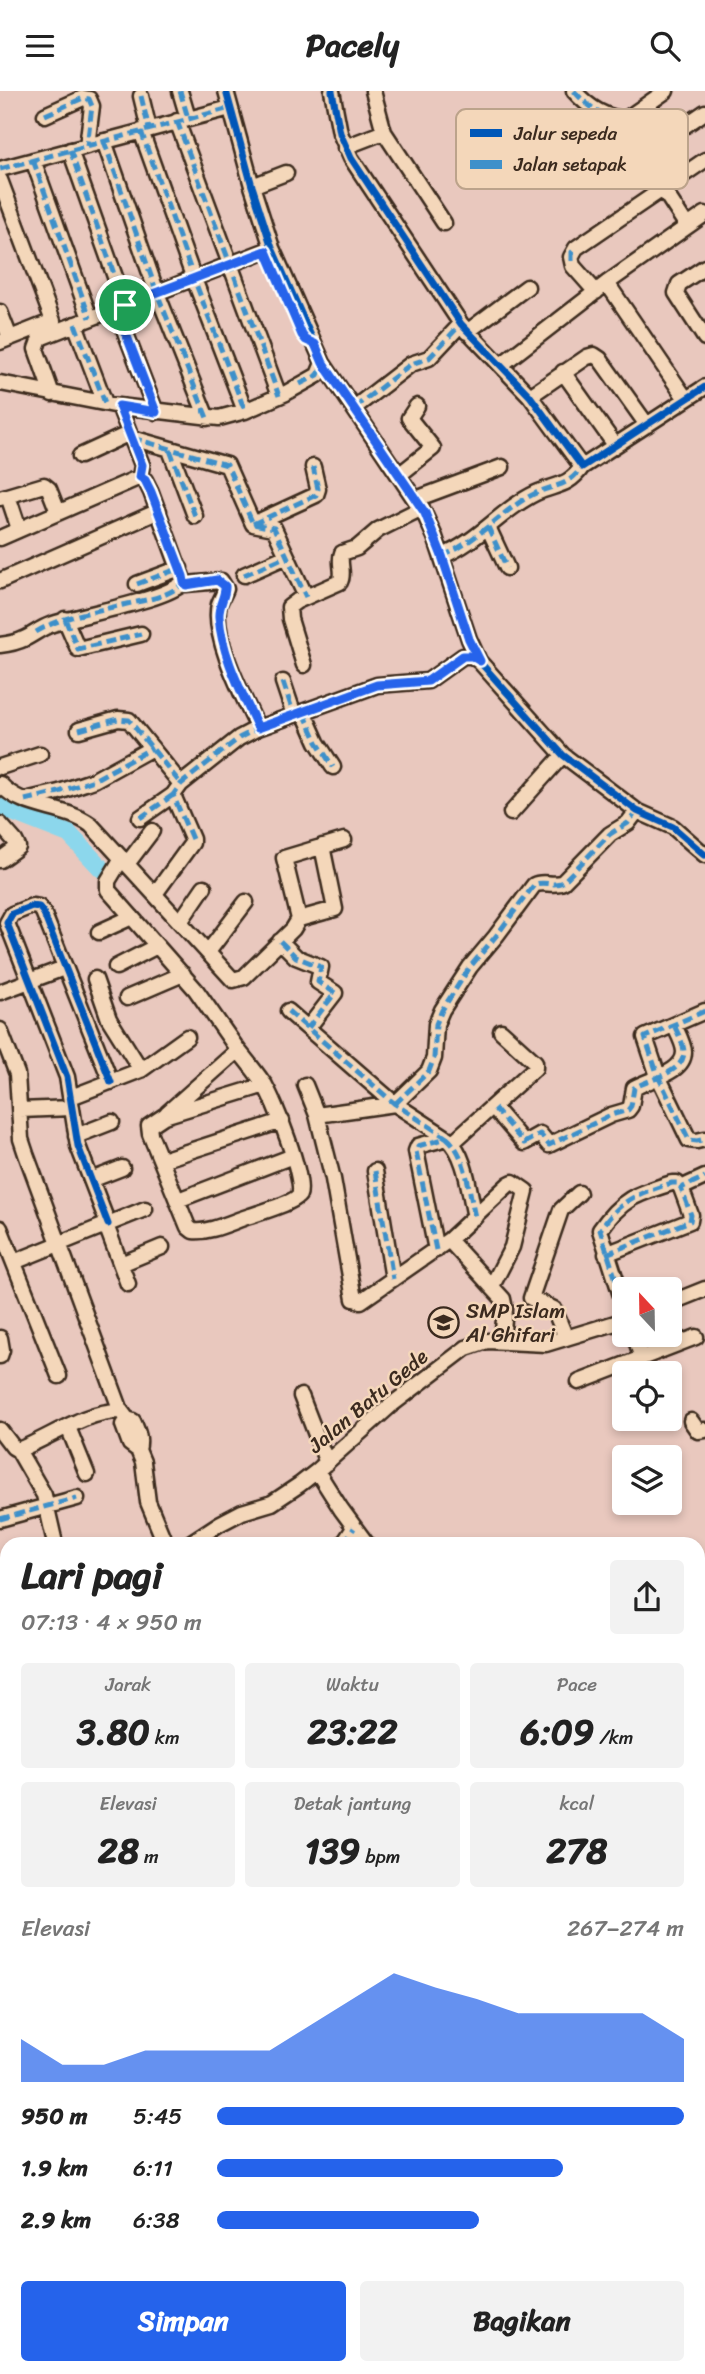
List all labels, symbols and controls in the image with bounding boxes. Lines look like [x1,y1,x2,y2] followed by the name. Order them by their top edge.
[306,17,399,74] text: Pacely
[21,27,59,65] icon: menu
[646,27,684,65] icon: search
[456,109,688,189] legend
[513,117,618,150] text: Jalur sepeda
[513,148,627,181] text: Jalan setapak
[95,275,155,335] pin
[106,286,144,324] icon: arrive
[612,1277,682,1347] north arrow
[612,1277,682,1515] map controls
[465,1292,565,1354] place label: SMP Islam Al Ghifari
[426,1306,460,1340] school or university icon: SMP Islam Al Ghifari
[298,1339,437,1464] street label: Jalan Batu Gede
[612,1361,682,1431] button: locate
[612,1445,682,1515] button: layers
[21,1542,162,1609] text: Lari pagi
[610,1560,684,1634] button: share
[21,1602,202,1643] text: 07:13 · 4 × 950 m
[105,1668,151,1701] text: Jarak
[326,1668,379,1701] text: Waktu
[557,1668,597,1701] text: Pace
[77,1701,150,1763] text: 3.80
[307,1701,398,1763] text: 23:22
[520,1701,594,1763] text: 6:09
[150,1721,179,1754] text: km
[594,1721,633,1754] text: /km
[100,1787,157,1820] text: Elevasi
[294,1787,411,1820] text: Detak jantung
[560,1787,594,1820] text: kcal
[98,1820,139,1882] text: 28
[305,1820,360,1882] text: 139
[546,1820,607,1882] text: 278
[139,1840,159,1873] text: m
[360,1840,400,1873] text: bpm
[21,1908,90,1949] text: Elevasi
[567,1908,684,1949] text: 267–274 m
[21,2096,87,2137] text: 950 m
[133,2096,182,2137] text: 5:45
[21,2148,88,2189] text: 1.9 km
[133,2148,173,2189] text: 6:11
[21,2200,91,2241] text: 2.9 km
[133,2200,180,2241] text: 6:38
[21,2281,346,2361] button: Simpan
[360,2281,684,2361] button: Bagikan

